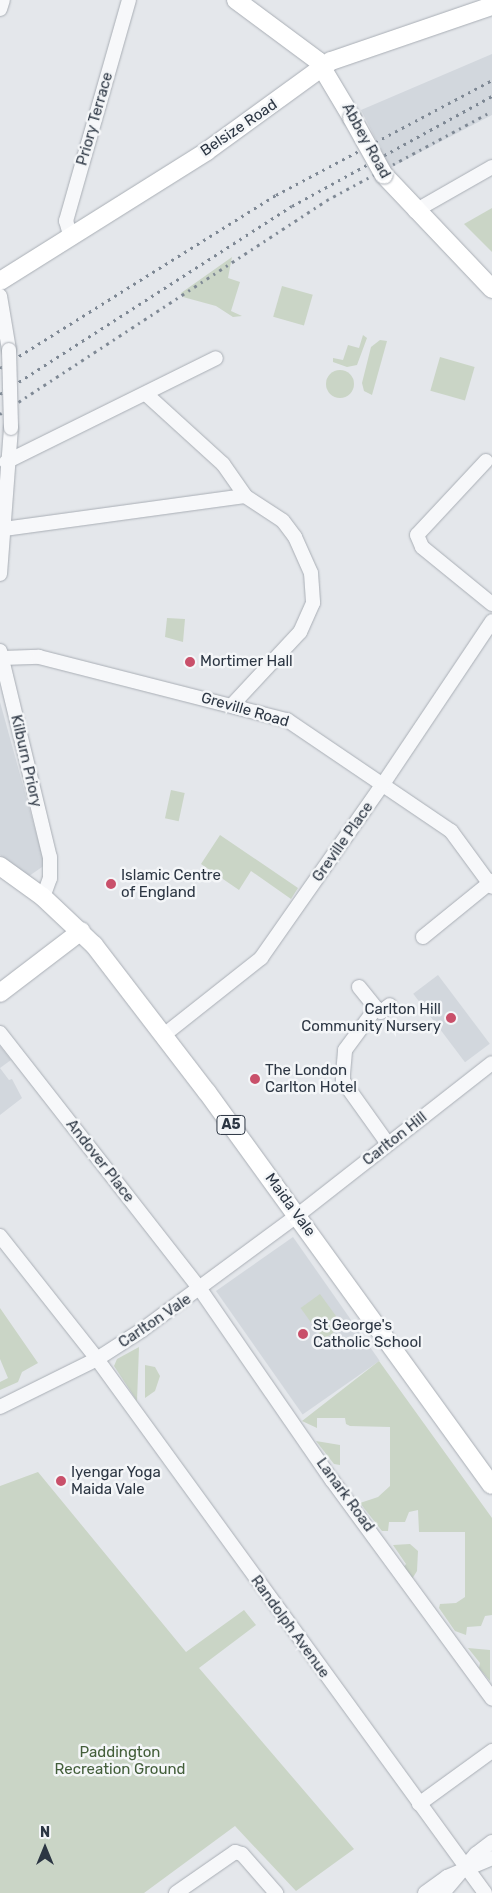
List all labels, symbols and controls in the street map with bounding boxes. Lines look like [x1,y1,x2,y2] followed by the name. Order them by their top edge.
[73,70,117,168] street label: Priory Terrace
[197,96,281,160] street label: Belsize Road
[338,100,394,182] street label: Abbey Road
[200,653,293,671] place label: Mortimer Hall
[184,656,196,668] marker: Mortimer Hall
[199,689,291,731] street label: Greville Road
[7,713,45,809] street label: Kilburn Priory
[309,799,377,885] street label: Greville Place
[121,866,221,901] place label: Islamic Centre of England
[105,878,117,890] marker: Islamic Centre of England
[301,1000,441,1035] place label: Carlton Hill Community Nursery
[445,1012,457,1024] marker: Carlton Hill Community Nursery
[265,1061,357,1096] place label: The London Carlton Hotel
[249,1073,261,1085] marker: The London Carlton Hotel
[359,1108,431,1170] street label: Carlton Hill
[216,1114,246,1136] road number: A5
[62,1116,138,1206] street label: Andover Place
[261,1170,319,1240] street label: Maida Vale
[115,1290,195,1352] street label: Carlton Vale
[313,1316,422,1351] place label: St George's Catholic School
[297,1328,309,1340] marker: St George's Catholic School
[312,1455,378,1535] street label: Lanark Road
[71,1463,161,1498] place label: Iyengar Yoga Maida Vale
[55,1475,67,1487] marker: Iyengar Yoga Maida Vale
[247,1572,333,1682] street label: Randolph Avenue
[55,1743,185,1778] park label: Paddington Recreation Ground
[20,1823,70,1873] north arrow
[40,1824,50,1841] text: N

